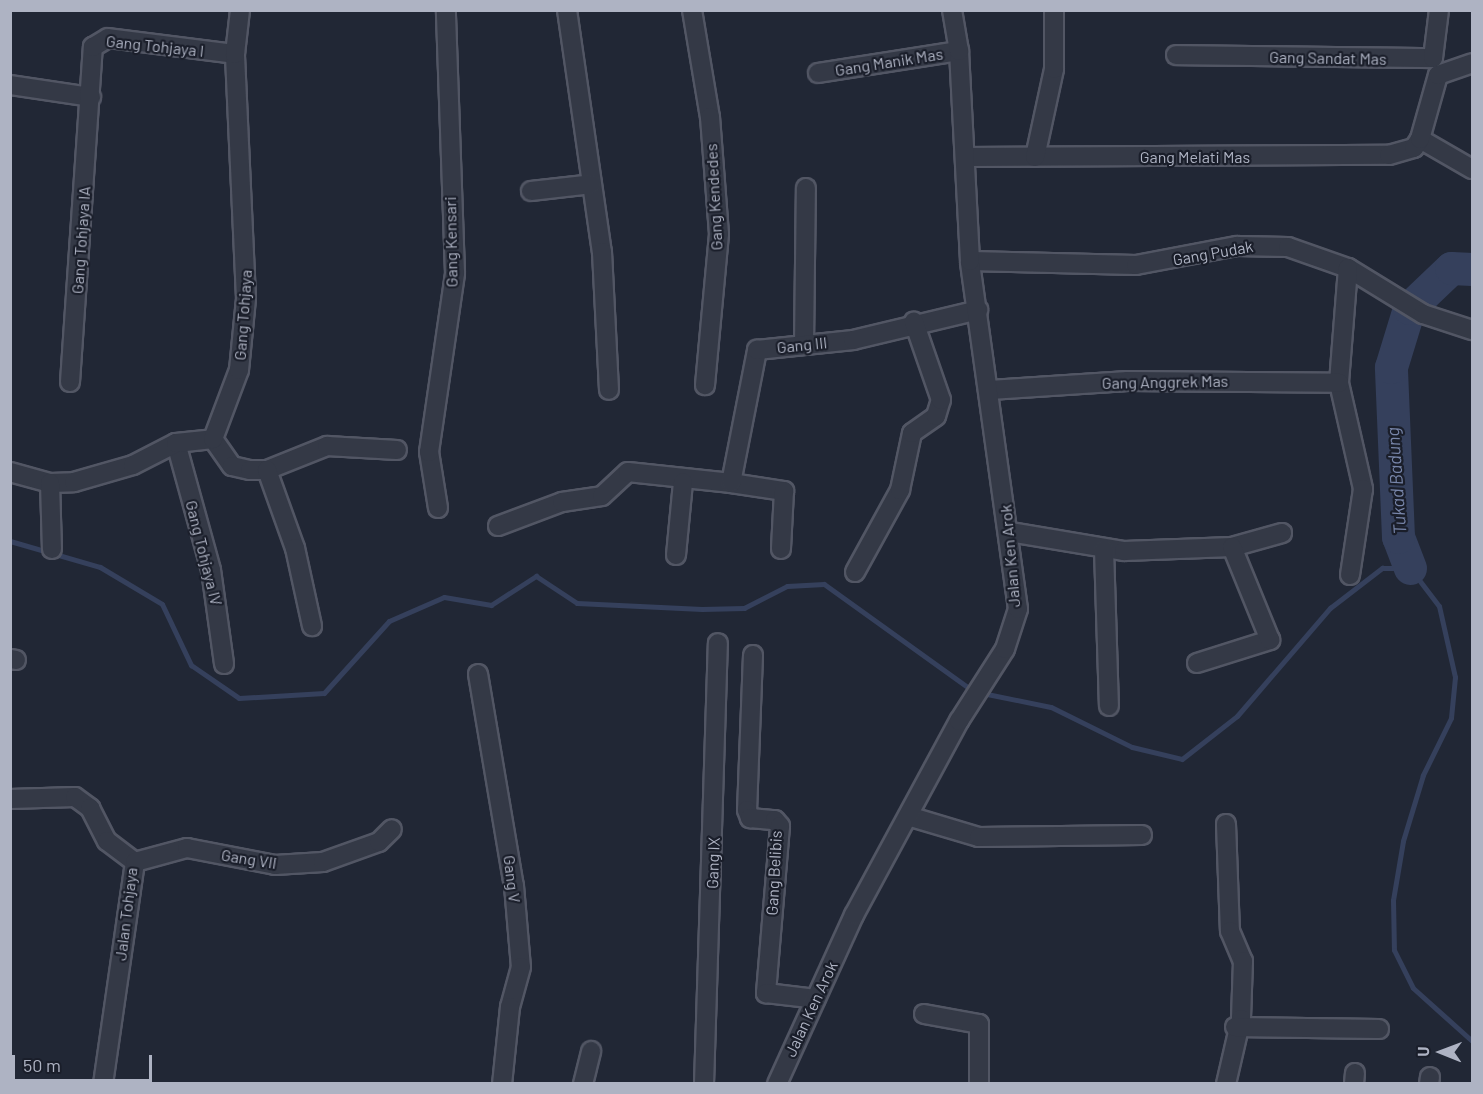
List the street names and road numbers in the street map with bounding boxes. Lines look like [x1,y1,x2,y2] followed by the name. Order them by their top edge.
[105,31,205,61] street label: Gang Tohjaya I
[834,44,944,80] street label: Gang Manik Mas
[1269,47,1387,69] street label: Gang Sandat Mas
[702,143,726,251] street label: Gang Kendedes
[1140,147,1250,167] street label: Gang Melati Mas
[68,185,94,295] street label: Gang Tohjaya IA
[441,196,461,288] street label: Gang Kensari
[1171,236,1255,270] street label: Gang Pudak
[230,269,256,361] street label: Gang Tohjaya
[776,333,828,357] street label: Gang III
[1102,371,1228,393] street label: Gang Anggrek Mas
[182,498,226,608] street label: Gang Tohjaya IV
[996,504,1024,608] street label: Jalan Ken Arok
[762,830,786,916] street label: Gang Belibis
[703,837,723,889] street label: Gang IX
[220,845,278,873] street label: Gang VII
[500,854,524,904] street label: Gang V
[111,866,141,962] street label: Jalan Tohjaya
[780,958,842,1060] street label: Jalan Ken Arok

